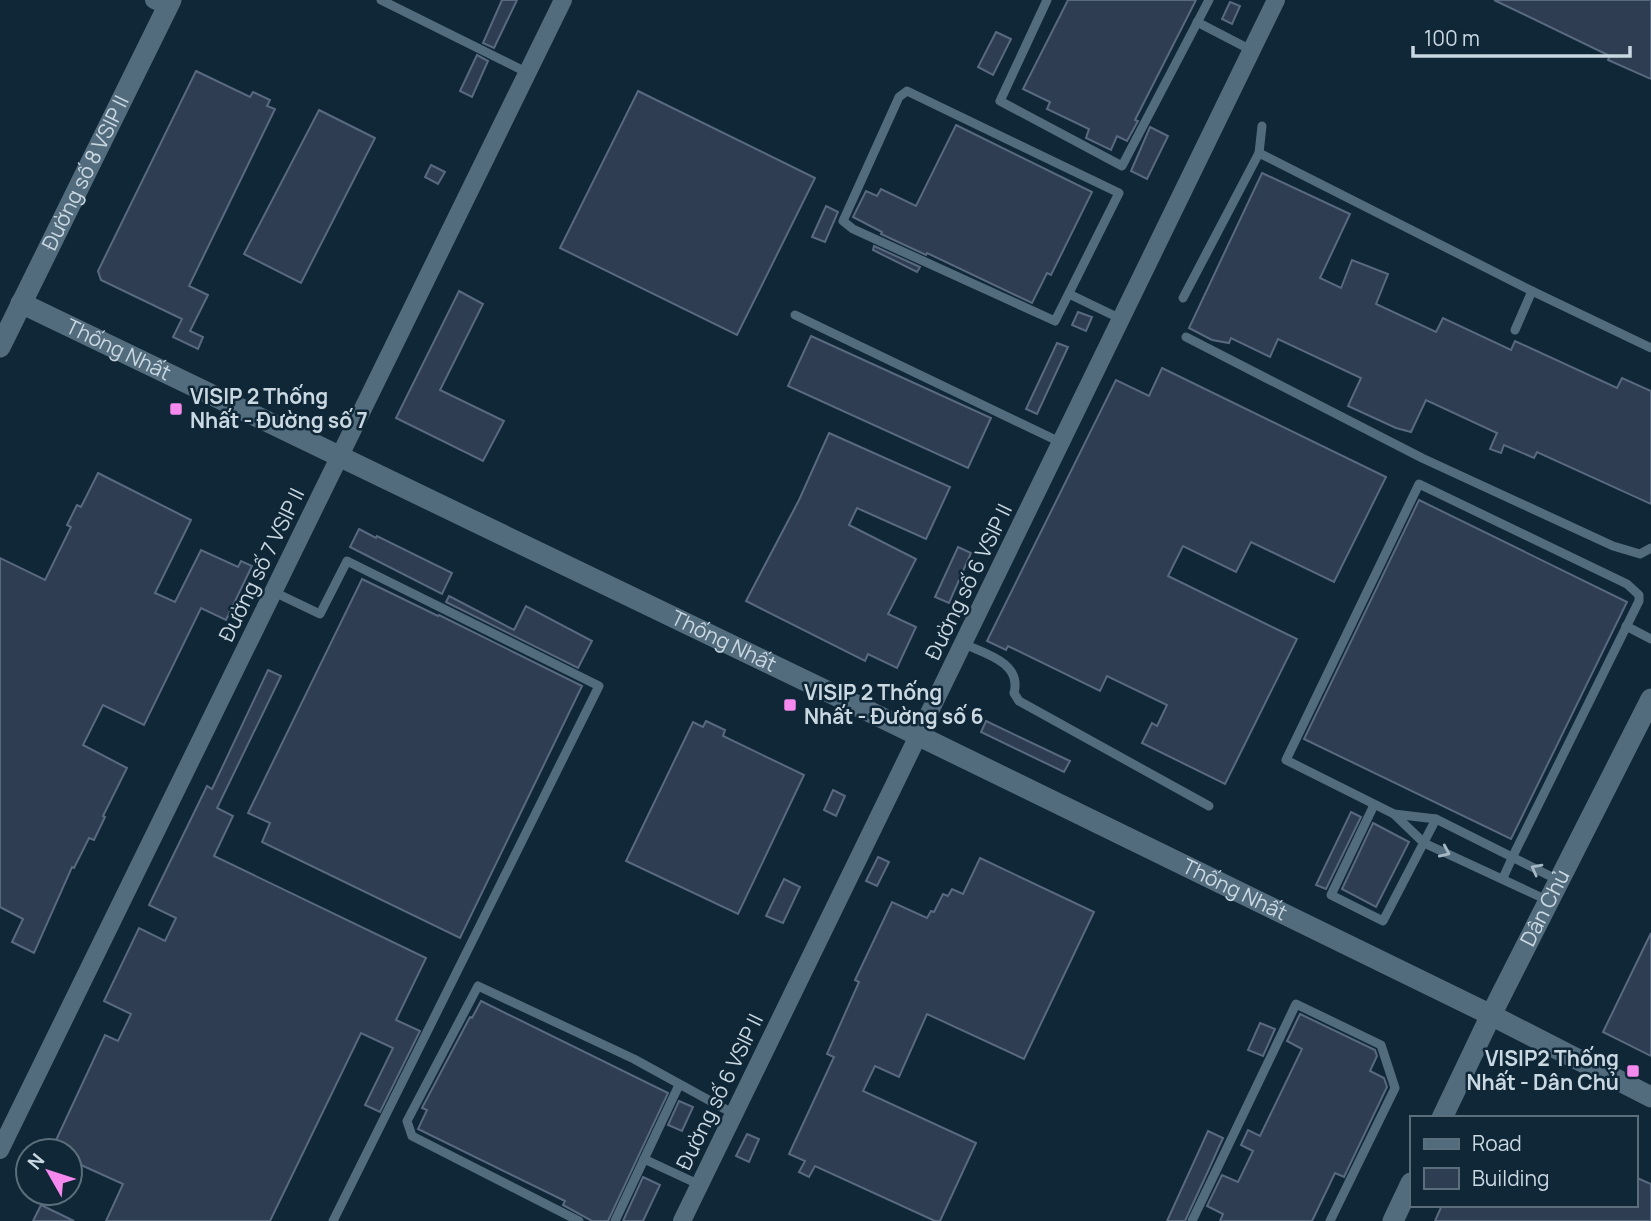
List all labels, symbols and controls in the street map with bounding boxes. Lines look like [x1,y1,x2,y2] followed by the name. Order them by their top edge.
[1413,14,1630,58] scale bar
[1424,24,1480,52] text: 100 m
[35,90,135,255] street label: Đường số 8 VSIP II
[62,312,176,386] street label: Thống Nhất
[190,382,368,434] place label: VISIP 2 Thống Nhất - Đường số 7
[168,401,184,417] marker: VISIP 2 Thống Nhất - Đường số 7
[212,483,310,646] street label: Đường số 7 VSIP II
[918,499,1018,664] street label: Đường số 6 VSIP II
[667,603,781,678] street label: Thống Nhất
[804,678,983,730] place label: VISIP 2 Thống Nhất - Đường số 6
[782,697,798,713] marker: VISIP 2 Thống Nhất - Đường số 6
[1438,844,1450,858] one-way arrow
[1178,851,1292,926] street label: Thống Nhất
[1513,864,1575,951] street label: Dân Chủ
[1531,864,1543,877] one-way arrow
[669,1009,769,1174] street label: Đường số 6 VSIP II
[1466,1044,1619,1096] place label: VISIP2 Thống Nhất - Dân Chủ
[1625,1063,1641,1079] marker: VISIP2 Thống Nhất - Dân Chủ
[1410,1116,1637,1207] legend
[1472,1129,1522,1157] text: Road
[14,1137,84,1207] north arrow
[21,1148,50,1175] text: N
[1472,1164,1549,1192] text: Building

